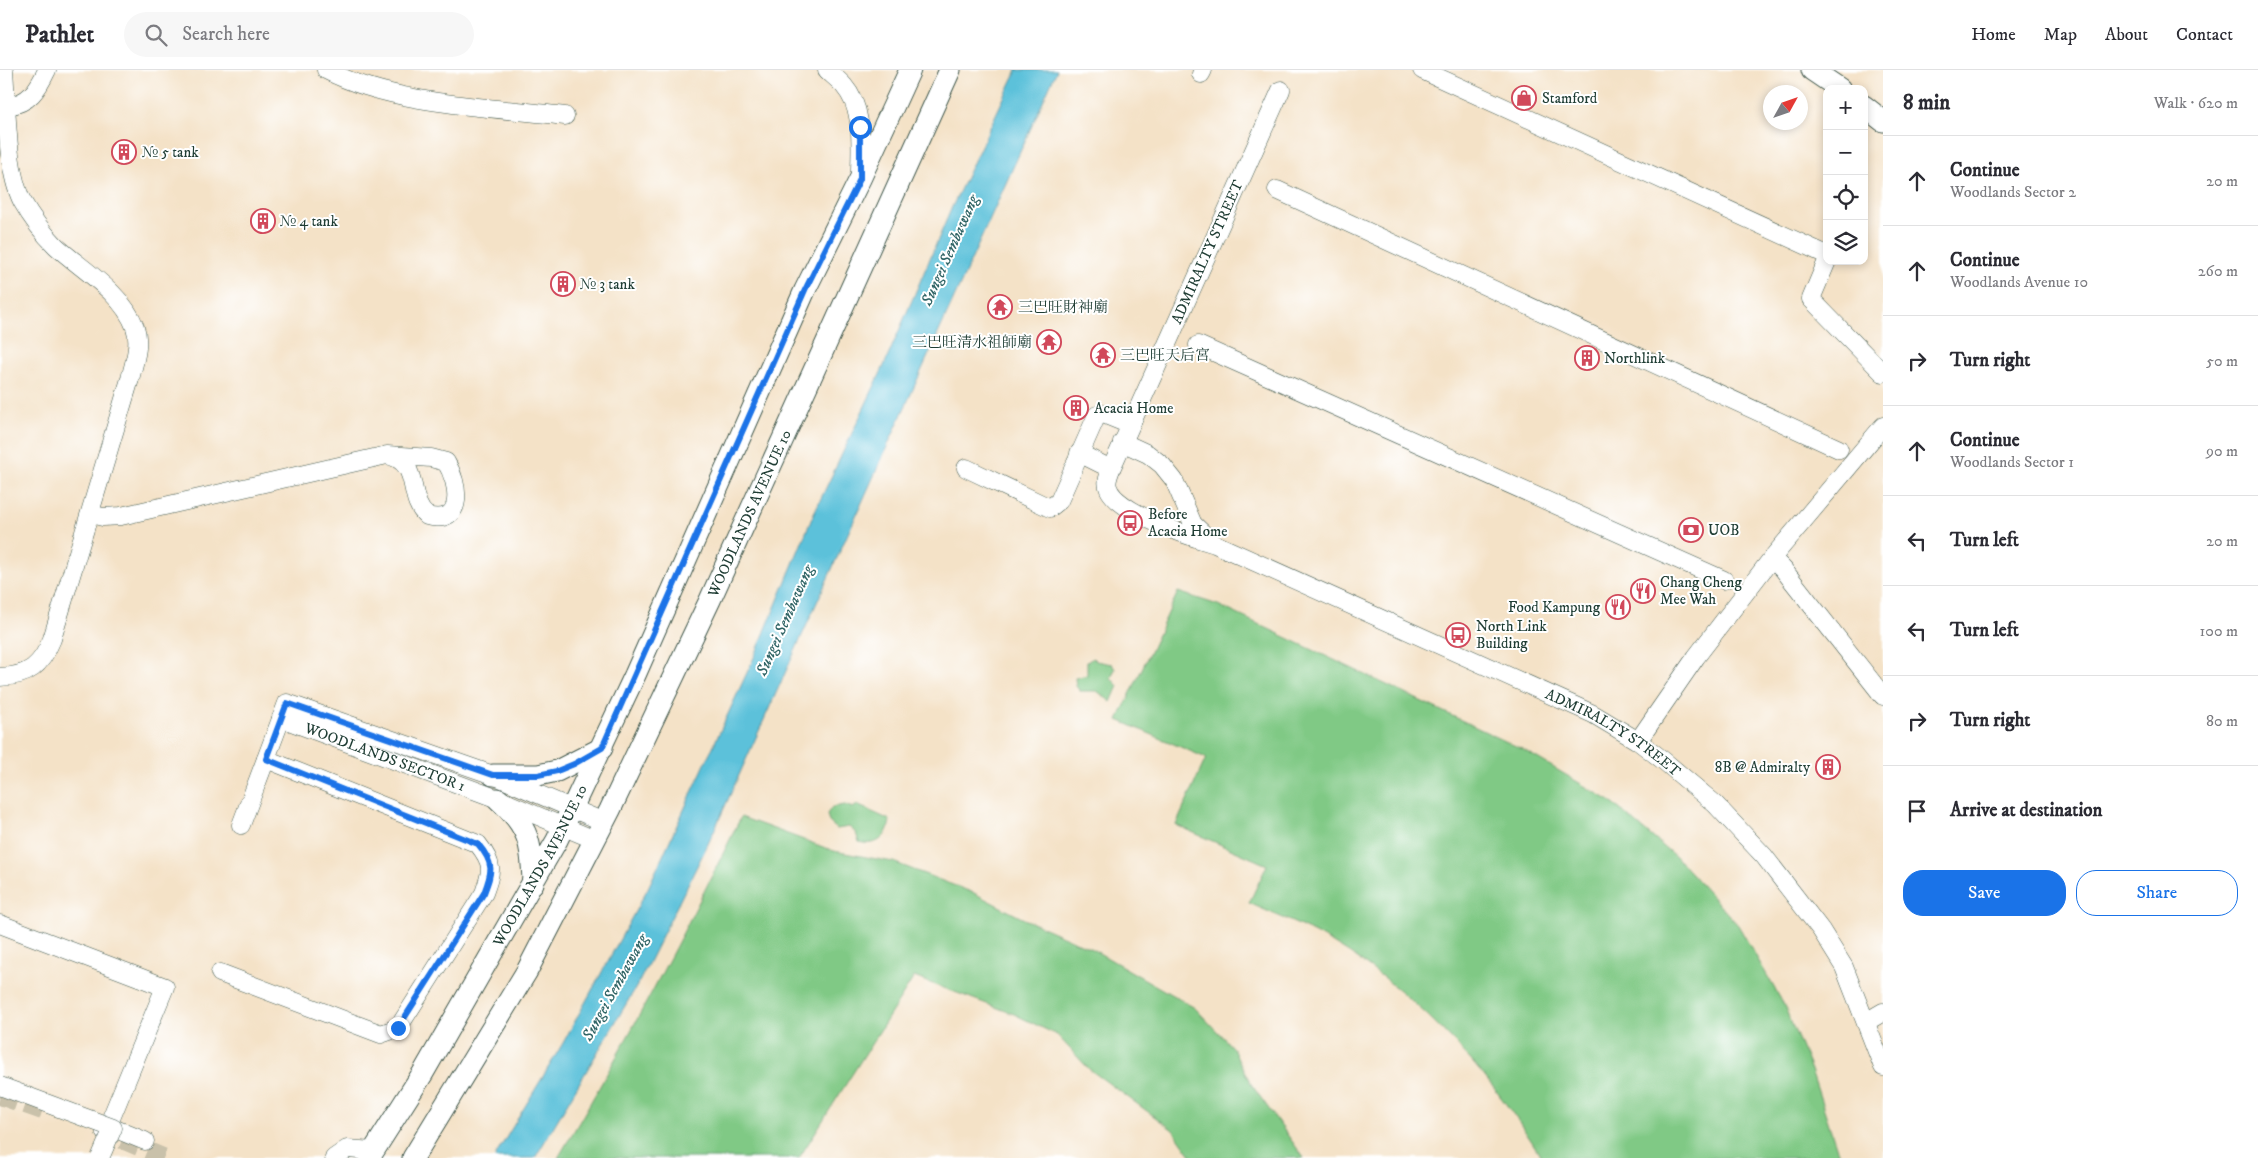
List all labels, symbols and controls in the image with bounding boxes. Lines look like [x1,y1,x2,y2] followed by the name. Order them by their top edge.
[124,12,474,57] search box
[25,20,94,50] text: Pathlet
[142,21,170,49] icon: search
[182,23,270,46] text: Search here
[1971,24,2016,46] text: Home
[2044,24,2077,46] text: Map
[2105,24,2148,46] text: About
[2176,24,2233,46] text: Contact
[1511,85,1537,111] shop icon: Stamford
[1763,85,1808,130] north arrow
[1823,85,1868,265] map controls
[1823,85,1868,130] button: +
[1542,89,1598,108] place label: Stamford
[1903,90,1950,116] text: 8 min
[2154,93,2238,113] text: Walk · 620 m
[849,116,872,139] route start
[1823,130,1868,175] button: −
[111,139,137,165] building icon: № 5 tank
[142,143,199,162] place label: № 5 tank
[1950,159,2020,182] text: Continue
[1903,167,1931,195] icon: ahead
[2206,171,2238,191] text: 20 m
[1823,175,1868,220] button: locate
[1167,177,1248,327] street label: ADMIRALTY STREET
[1950,182,2076,202] text: Woodlands Sector 2
[916,191,984,310] water label: Sungei Sembawang
[250,208,276,234] building icon: № 4 tank
[280,212,338,231] place label: № 4 tank
[1823,220,1868,265] button: layers
[1950,249,2020,272] text: Continue
[1903,257,1931,285] icon: ahead
[2198,261,2238,281] text: 260 m
[550,271,576,297] building icon: № 3 tank
[1950,272,2088,292] text: Woodlands Avenue 10
[580,275,635,294] place label: № 3 tank
[987,294,1013,320] temple icon: 三巴旺財神廟
[1018,298,1108,317] place label: 三巴旺財神廟
[1036,329,1062,355] temple icon: 三巴旺清水祖師廟
[912,333,1032,352] place label: 三巴旺清水祖師廟
[1090,342,1116,368] temple icon: 三巴旺天后宮
[1574,345,1600,371] building icon: Northlink
[1120,346,1210,365] place label: 三巴旺天后宮
[1903,347,1931,375] icon: right
[1604,349,1666,368] place label: Northlink
[1950,349,2030,372] text: Turn right
[2206,351,2238,371] text: 50 m
[1063,395,1089,421] building icon: Acacia Home
[1094,399,1173,418] place label: Acacia Home
[703,427,796,601] street label: WOODLANDS AVENUE 10
[1950,429,2020,452] text: Continue
[1903,437,1931,465] icon: ahead
[2206,441,2238,461] text: 90 m
[1950,452,2074,472] text: Woodlands Sector 1
[1148,505,1227,541] place label: Before Acacia Home
[1117,510,1143,536] bus stop icon: Before Acacia Home
[1678,517,1704,543] bank icon: UOB
[1708,521,1739,540] place label: UOB
[1903,527,1931,555] icon: left
[1950,529,2019,552] text: Turn left
[2206,531,2238,551] text: 20 m
[751,561,819,680] water label: Sungei Sembawang
[1660,573,1742,609] place label: Chang Cheng Mee Wah
[1630,578,1656,604] restaurant icon: Chang Cheng Mee Wah
[1605,594,1631,620] restaurant icon: Food Kampung
[1508,598,1601,617] place label: Food Kampung
[1476,617,1547,653] place label: North Link Building
[1903,617,1931,645] icon: left
[1950,619,2019,642] text: Turn left
[2200,621,2238,641] text: 100 m
[1445,622,1471,648] bus stop icon: North Link Building
[1542,685,1685,781] street label: ADMIRALTY STREET
[1903,707,1931,735] icon: right
[1950,709,2030,732] text: Turn right
[2206,711,2238,731] text: 80 m
[301,718,468,796] street label: WOODLANDS SECTOR 1
[1815,754,1841,780] building icon: 8B @ Admiralty
[1715,758,1811,777] place label: 8B @ Admiralty
[488,782,592,951] street label: WOODLANDS AVENUE 10
[1903,797,1931,825] icon: arrive
[1950,799,2102,822] text: Arrive at destination
[1903,870,2066,916] button: Save
[2076,870,2238,916] button: Share
[577,929,653,1045] water label: Sungei Sembawang
[387,1017,410,1040] route end

